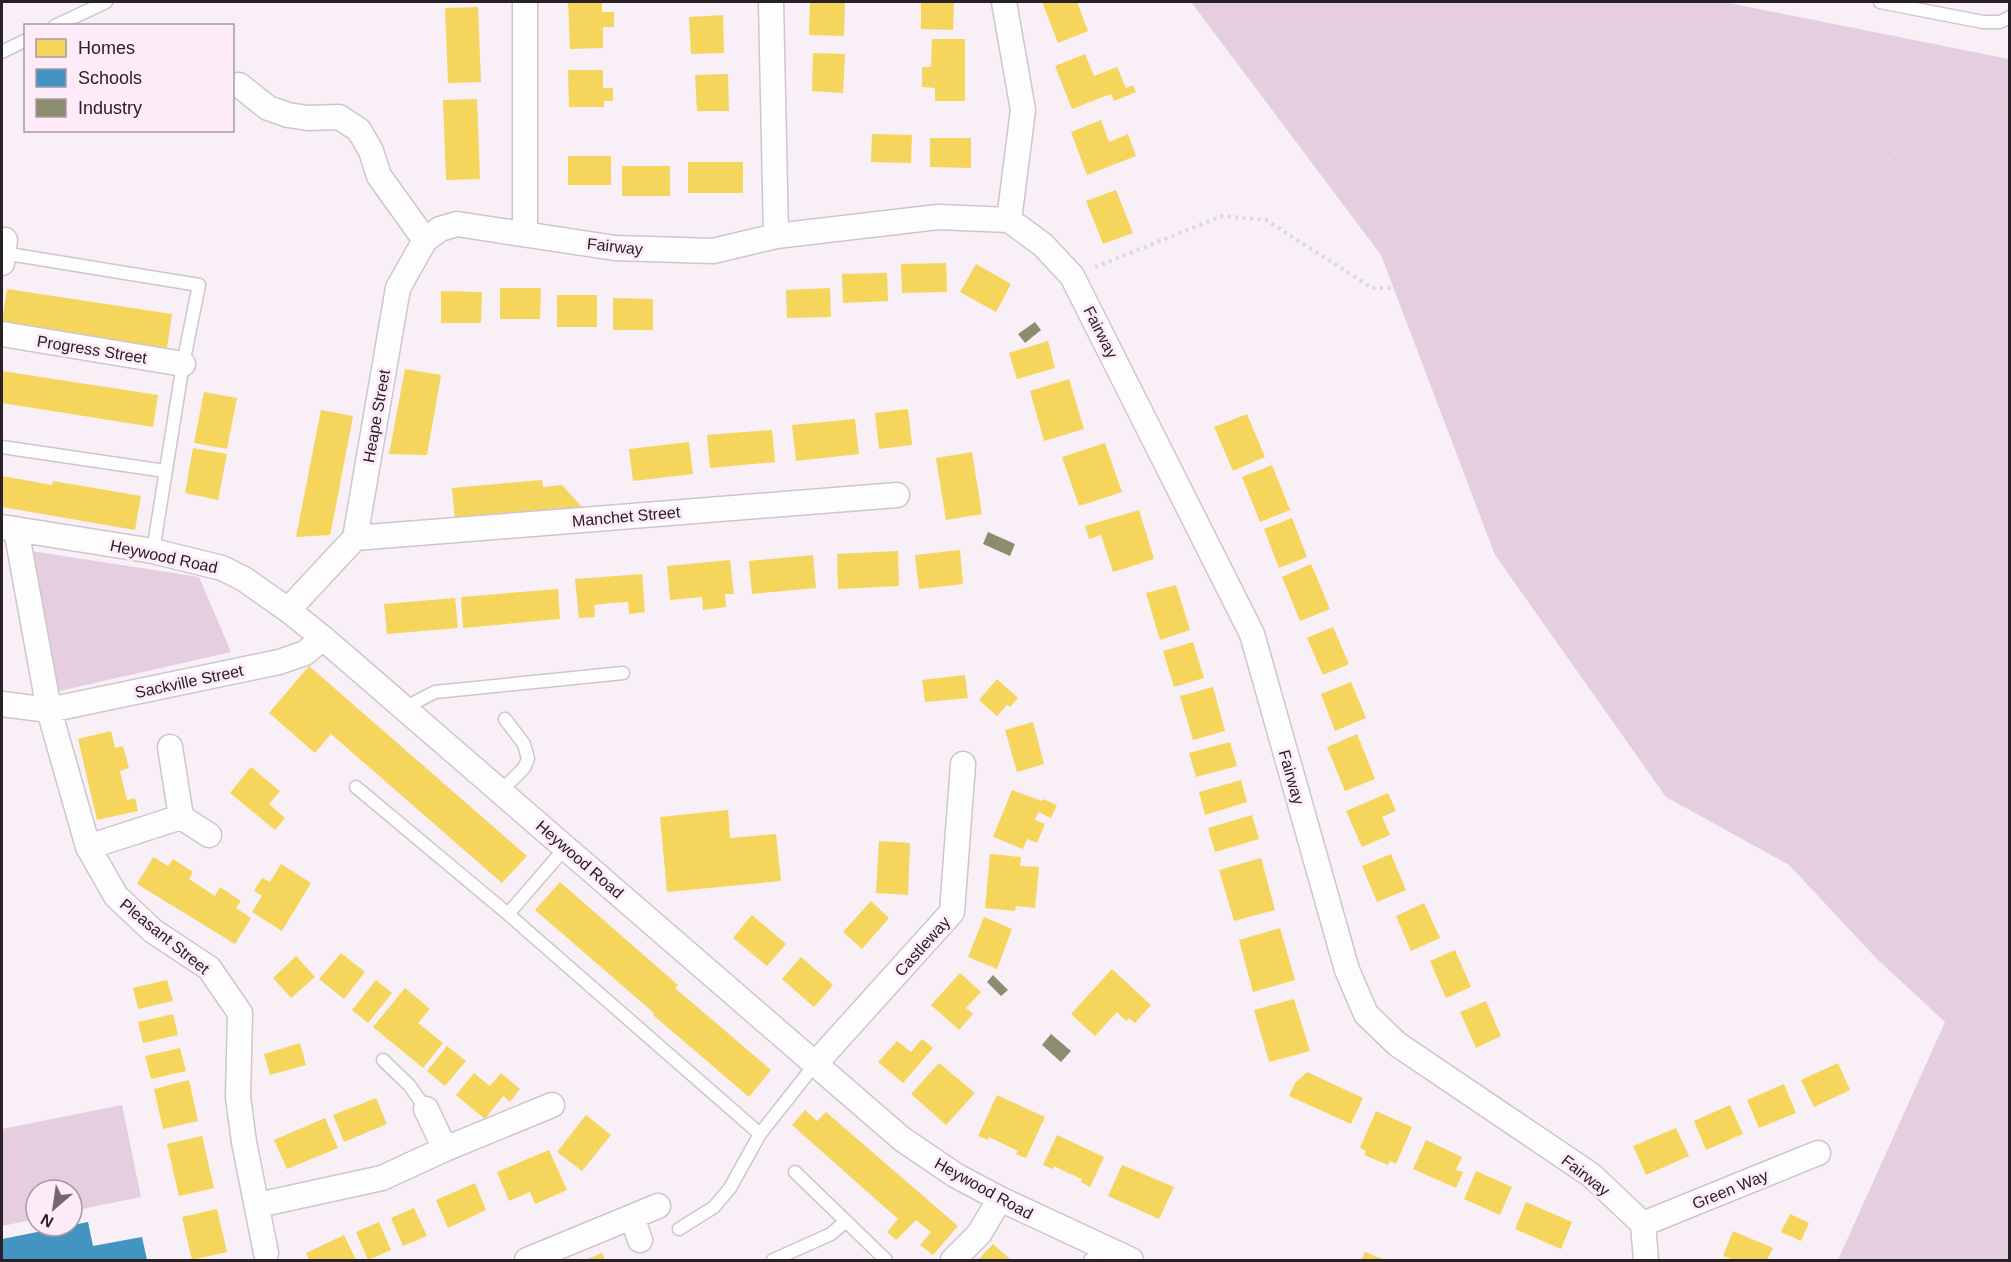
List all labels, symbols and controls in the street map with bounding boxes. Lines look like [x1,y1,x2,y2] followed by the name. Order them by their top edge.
[24,24,234,132] legend
[78,38,135,58] text: Homes
[78,68,142,88] text: Schools
[78,98,142,118] text: Industry
[586,235,644,258] street label: Fairway
[1080,303,1121,361] street label: Fairway
[36,332,149,367] street label: Progress Street
[360,368,393,464] street label: Heape Street
[571,503,681,530] street label: Manchet Street
[109,537,219,576] street label: Heywood Road
[133,662,245,701] street label: Sackville Street
[1276,748,1307,806] street label: Fairway
[533,817,627,902] street label: Heywood Road
[117,895,213,978] street label: Pleasant Street
[891,913,953,979] street label: Castleway
[1558,1151,1613,1199] street label: Fairway
[932,1154,1036,1222] street label: Heywood Road
[1690,1167,1771,1212] street label: Green Way
[24,1178,84,1238] north arrow
[38,1210,56,1231] text: N

